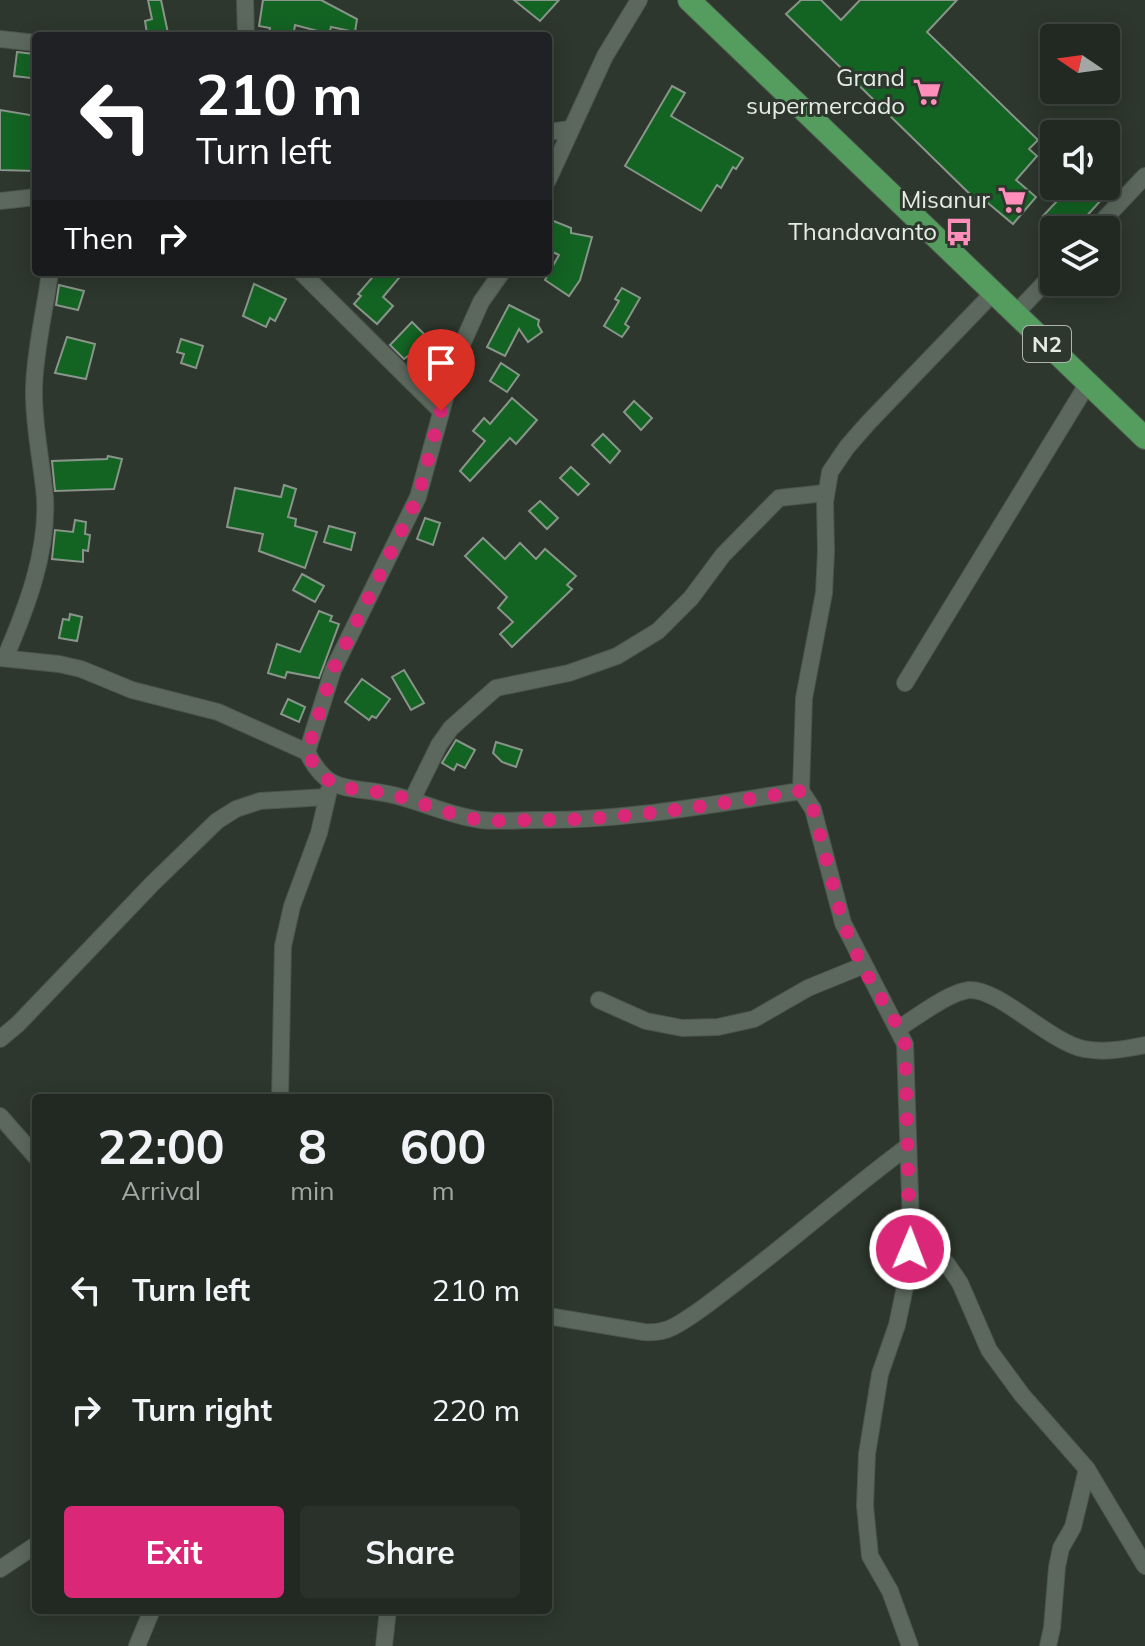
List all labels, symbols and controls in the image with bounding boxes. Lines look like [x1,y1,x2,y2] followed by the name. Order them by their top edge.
[1040,24,1120,104] north arrow
[1040,24,1120,296] map controls
[196,59,363,129] text: 210 m
[746,62,905,120] place label: Grand supermercado
[64,64,168,168] icon: left
[912,77,942,107] supermarket icon: Grand supermercado
[1040,120,1120,200] button: sound
[196,128,332,173] text: Turn left
[901,184,990,214] place label: Misanur
[997,185,1027,215] supermarket icon: Misanur
[150,216,194,260] icon: right
[788,216,937,246] place label: Thandavanto
[1040,216,1120,296] button: layers
[944,217,974,247] bus stop icon: Thandavanto
[64,219,134,257] text: Then
[1023,326,1071,362] road number: N2
[407,329,475,411] pin
[419,341,463,385] icon: arrive
[98,1116,225,1176] text: 22:00
[298,1116,327,1176] text: 8
[400,1116,486,1176] text: 600
[121,1174,201,1207] text: Arrival
[290,1174,334,1207] text: min
[432,1174,455,1207] text: m
[868,1207,952,1291] position arrow
[64,1268,108,1312] icon: left
[132,1271,250,1309] text: Turn left
[432,1271,520,1309] text: 210 m
[64,1388,108,1432] icon: right
[132,1391,272,1429] text: Turn right
[432,1391,520,1429] text: 220 m
[64,1506,284,1598] button: Exit
[300,1506,520,1598] button: Share

